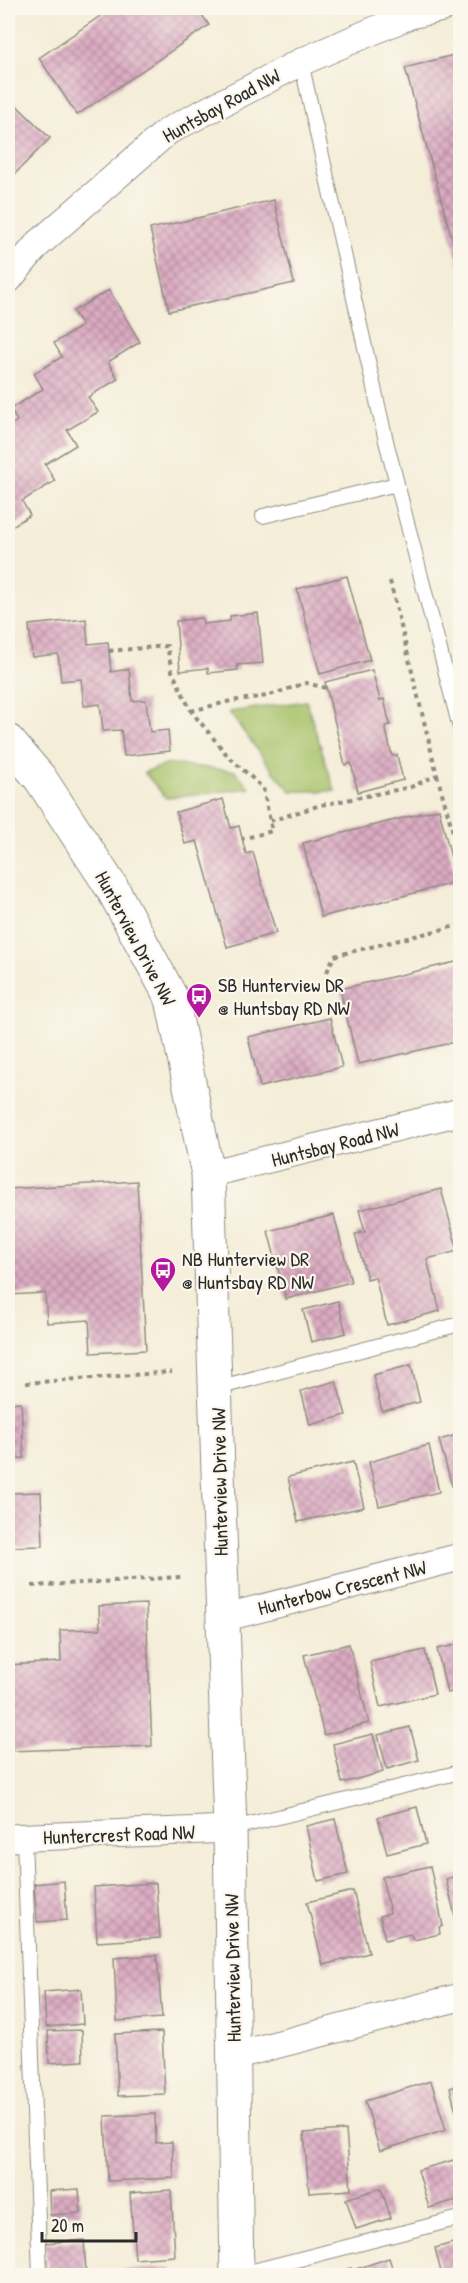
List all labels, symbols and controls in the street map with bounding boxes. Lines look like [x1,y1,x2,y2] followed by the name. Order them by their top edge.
[157,61,285,148] street label: Huntsbay Road NW
[89,866,183,1010] street label: Hunterview Drive NW
[218,971,351,1021] place label: SB Hunterview DR @ Huntsbay RD NW
[184,981,214,1019] bus stop icon: SB Hunterview DR @ Huntsbay RD NW
[268,1115,402,1173] street label: Huntsbay Road NW
[182,1245,315,1295] place label: NB Hunterview DR @ Huntsbay RD NW
[148,1255,178,1293] bus stop icon: NB Hunterview DR @ Huntsbay RD NW
[204,1407,234,1556] street label: Hunterview Drive NW
[255,1553,430,1621] street label: Hunterbow Crescent NW
[43,1818,196,1850] street label: Huntercrest Road NW
[217,1893,247,2042] street label: Hunterview Drive NW
[42,2205,136,2243] scale bar
[51,2213,84,2238] text: 20 m

